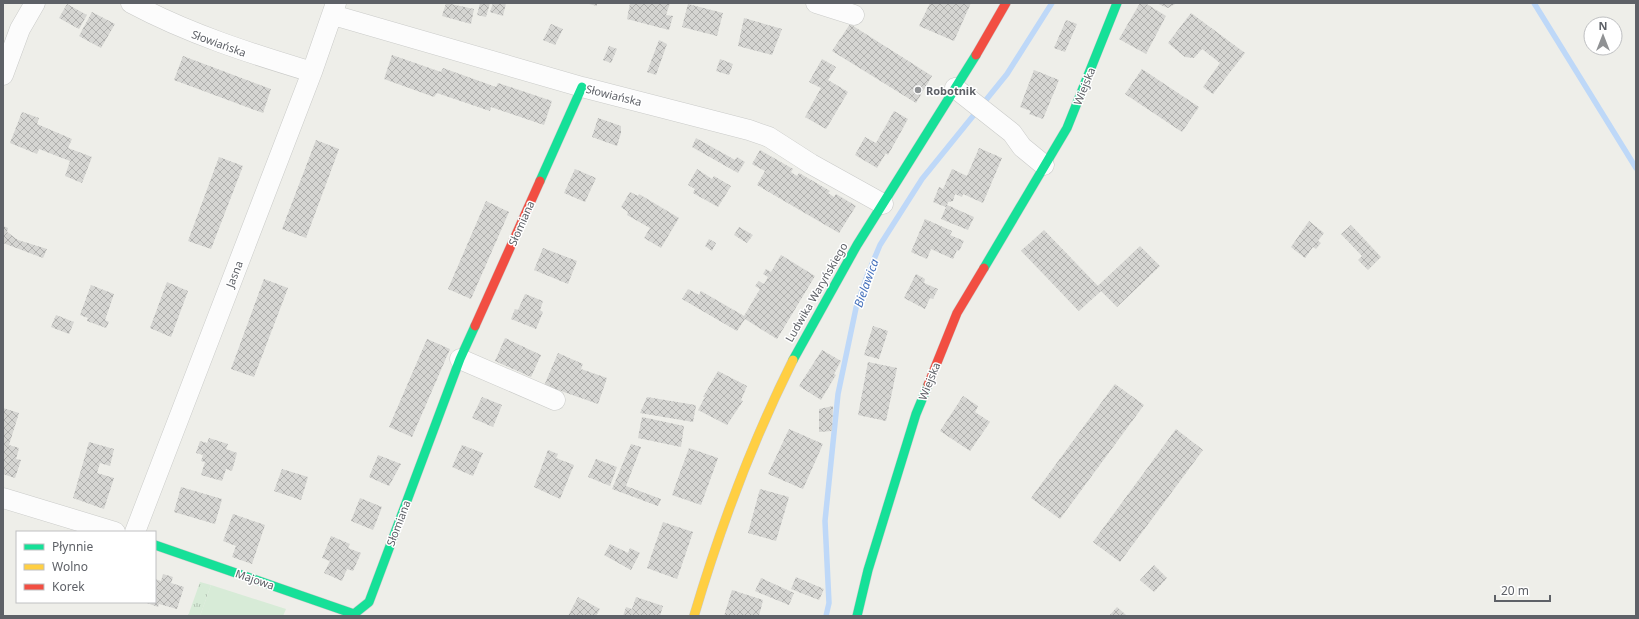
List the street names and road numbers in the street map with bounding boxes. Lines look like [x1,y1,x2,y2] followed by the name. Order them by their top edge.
[190,26,248,60] street label: Słowiańska
[1070,65,1098,107] street label: Wiejska
[584,81,644,109] street label: Słowiańska
[504,198,538,248] street label: Słomiana
[781,239,851,344] street label: Ludwika Waryńskiego
[222,259,246,290] street label: Jasna
[915,360,943,402] street label: Wiejska
[382,498,414,548] street label: Słomiana
[234,565,276,593] street label: Majowa

